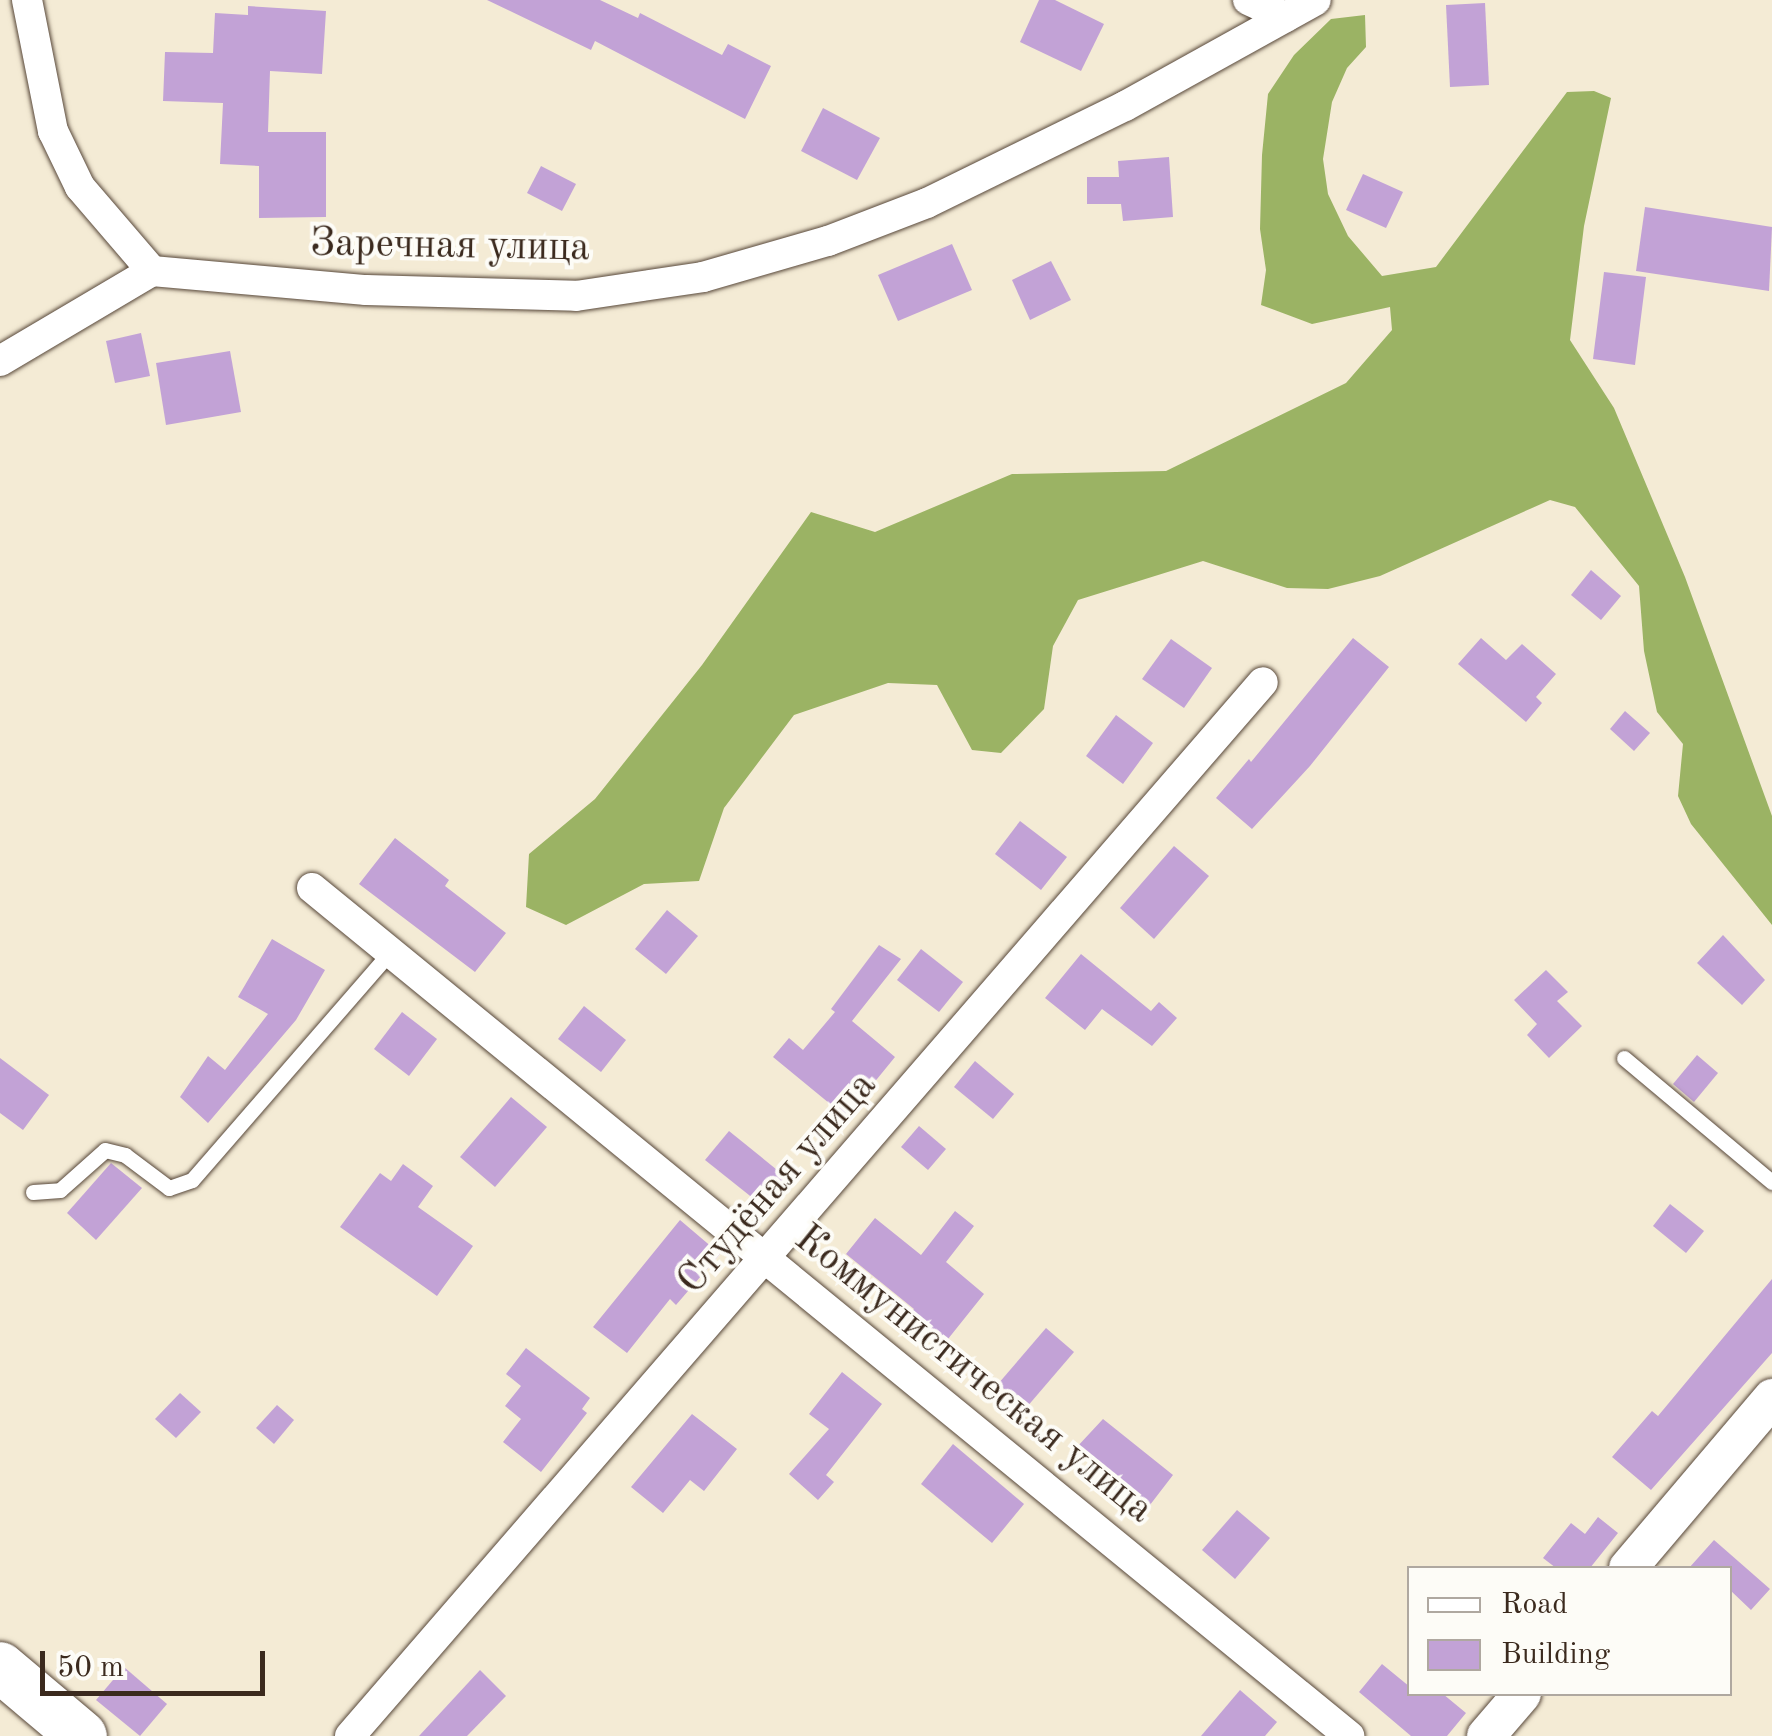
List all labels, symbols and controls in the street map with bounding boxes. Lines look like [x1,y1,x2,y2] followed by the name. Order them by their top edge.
[310,221,590,273] street label: Заречная улица
[668,1063,888,1305] street label: Студёная улица
[784,1216,1162,1534] street label: Коммунистическая улица
[1407,1566,1732,1696] legend
[1501,1590,1568,1620] text: Road
[45,1631,270,1693] scale bar
[1501,1640,1610,1670] text: Building
[57,1653,124,1683] text: 50 m

